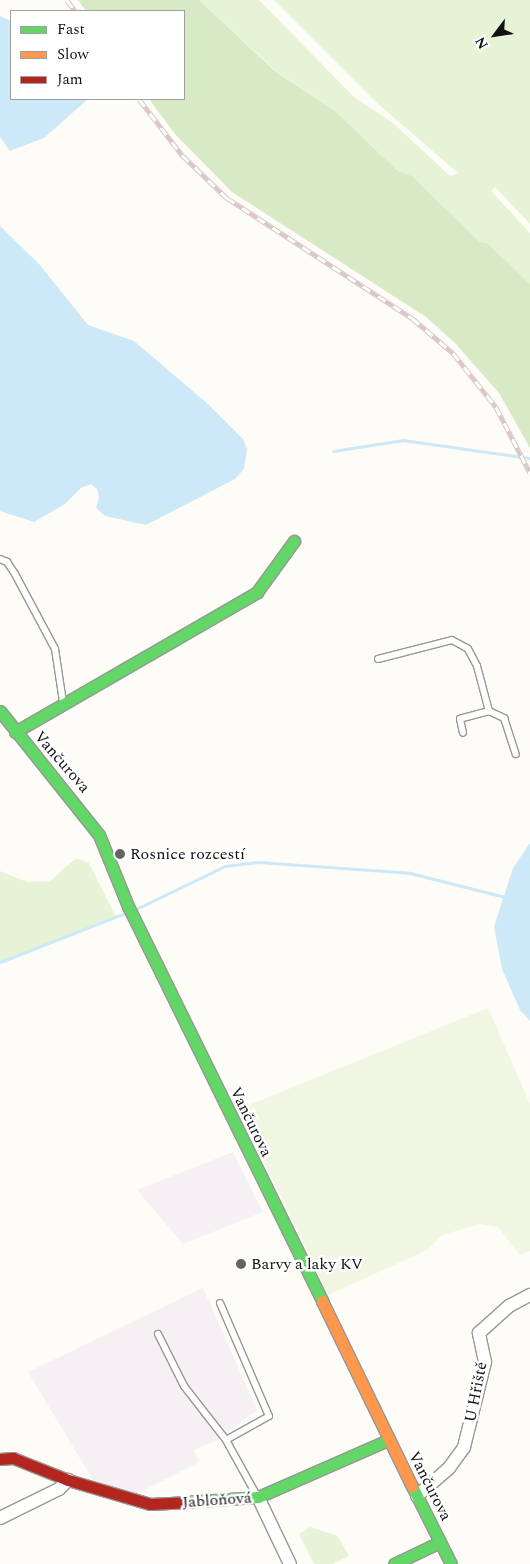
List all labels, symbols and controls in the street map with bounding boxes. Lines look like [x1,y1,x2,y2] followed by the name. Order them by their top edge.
[10,10,185,100] legend
[470,10,520,60] north arrow
[57,18,85,41] text: Fast
[470,33,494,53] text: N
[57,43,89,66] text: Slow
[57,68,83,91] text: Jam
[30,727,94,797] street label: Vančurova
[130,844,245,864] place label: Rosnice rozcestí
[114,848,126,860] marker: Rosnice rozcestí
[226,1084,276,1160] street label: Vančurova
[251,1254,363,1274] place label: Barvy a laky KV
[235,1258,247,1270] marker: Barvy a laky KV
[461,1360,491,1424] street label: U Hřiště
[404,1448,456,1524] street label: Vančurova
[182,1488,252,1512] street label: Jabloňová

